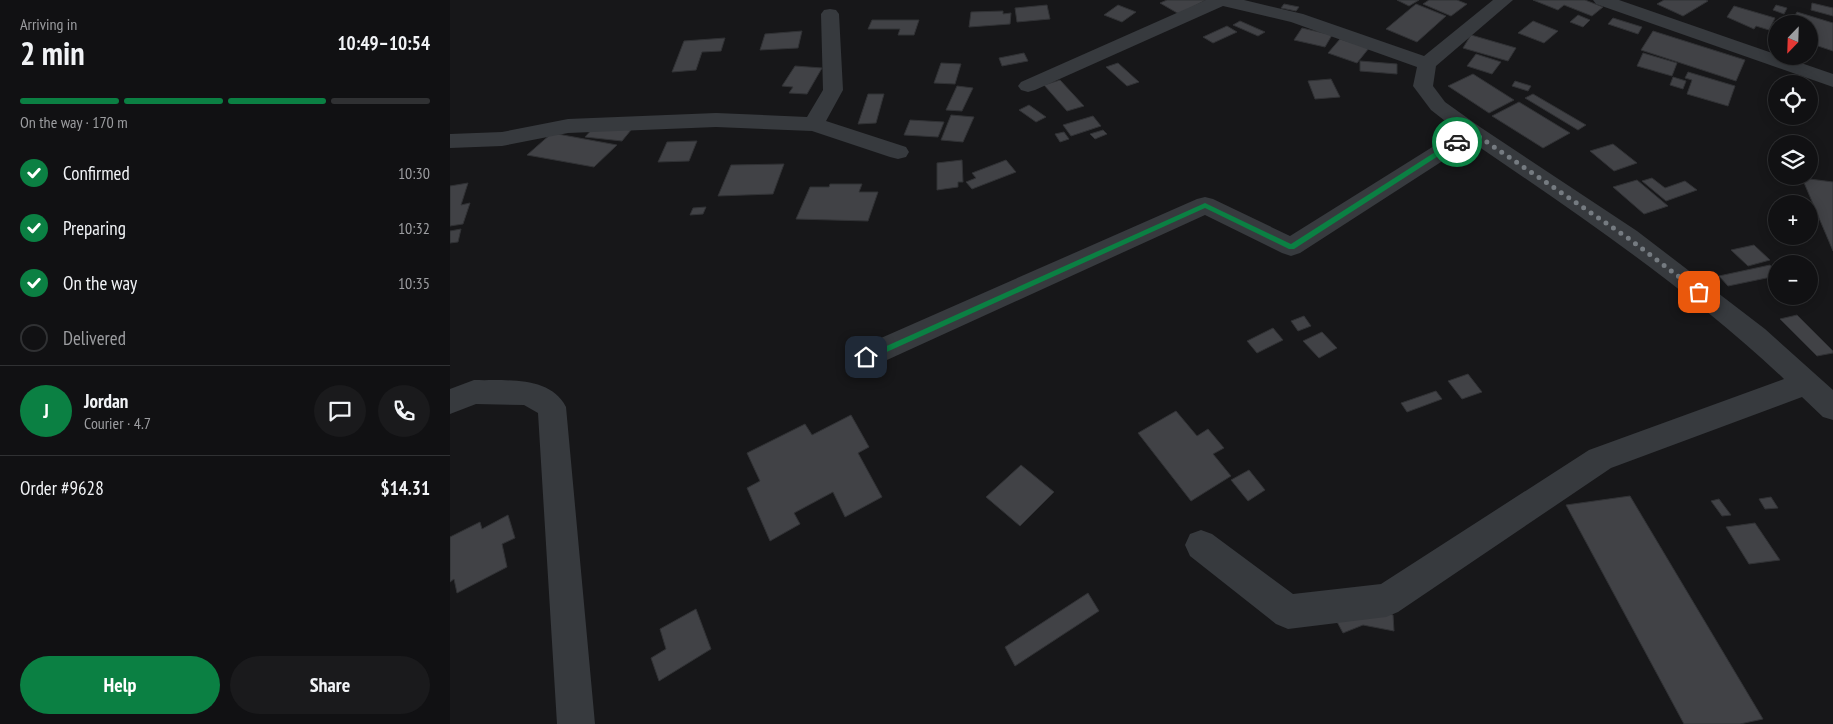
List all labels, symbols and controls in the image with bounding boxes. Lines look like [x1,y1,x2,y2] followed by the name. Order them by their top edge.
[20,14,77,34] text: Arriving in
[1768,15,1818,65] north arrow
[1768,15,1818,305] map controls
[337,31,430,55] text: 10:49–10:54
[20,32,85,74] text: 2 min
[1768,75,1818,125] button: locate
[20,112,128,132] text: On the way · 170 m
[1432,117,1482,167] courier
[1443,128,1471,156] icon: car
[1768,135,1818,185] button: layers
[20,159,48,187] icon: check
[63,161,130,185] text: Confirmed
[398,163,430,183] text: 10:30
[1768,195,1818,245] button: +
[20,214,48,242] icon: check
[63,216,126,240] text: Preparing
[398,218,430,238] text: 10:32
[1768,255,1818,305] button: −
[20,269,48,297] icon: check
[63,271,137,295] text: On the way
[1678,271,1720,313] pin
[398,273,430,293] text: 10:35
[1685,278,1713,306] icon: bag
[63,326,126,350] text: Delivered
[845,336,887,378] pin
[852,343,880,371] icon: home
[314,385,366,437] button: chat
[378,385,430,437] button: phone
[84,389,128,413] text: Jordan
[43,399,49,423] text: J
[84,413,151,433] text: Courier · 4.7
[20,476,104,500] text: Order #9628
[381,476,430,500] text: $14.31
[20,656,220,714] button: Help
[230,656,430,714] button: Share

